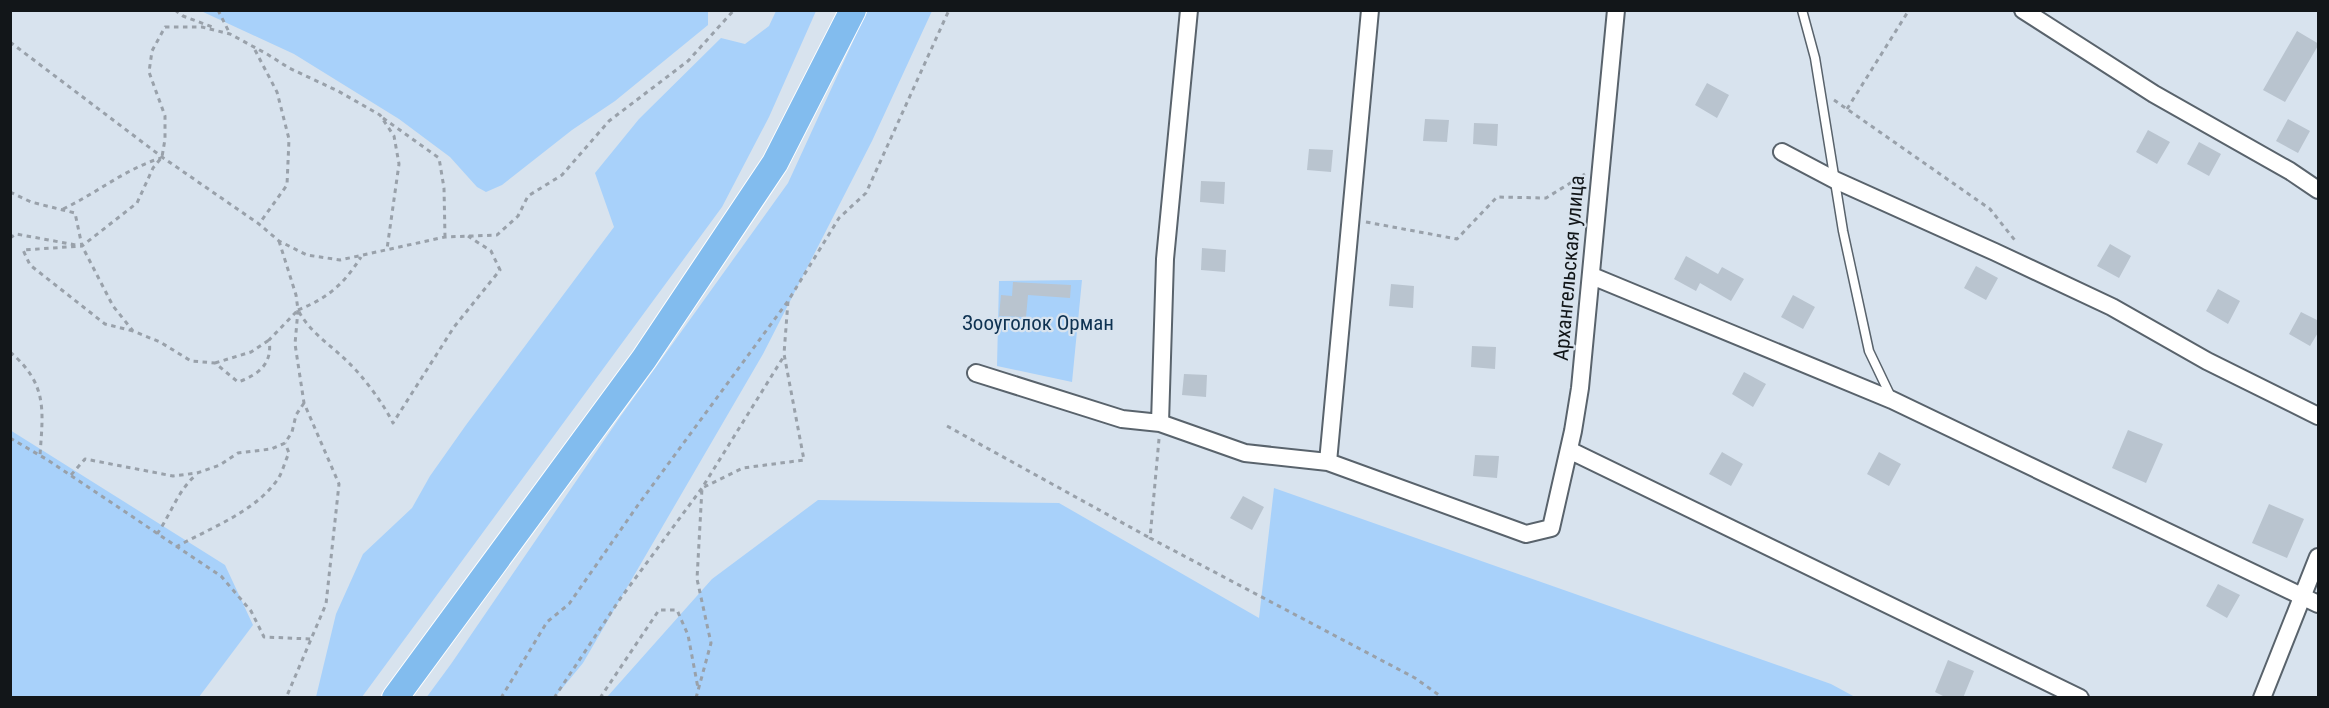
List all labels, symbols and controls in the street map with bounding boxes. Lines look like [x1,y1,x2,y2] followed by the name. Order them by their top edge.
[1549,174,1589,362] street label: Архангельская улица
[962,311,1114,335] park label: Зооуголок Орман

